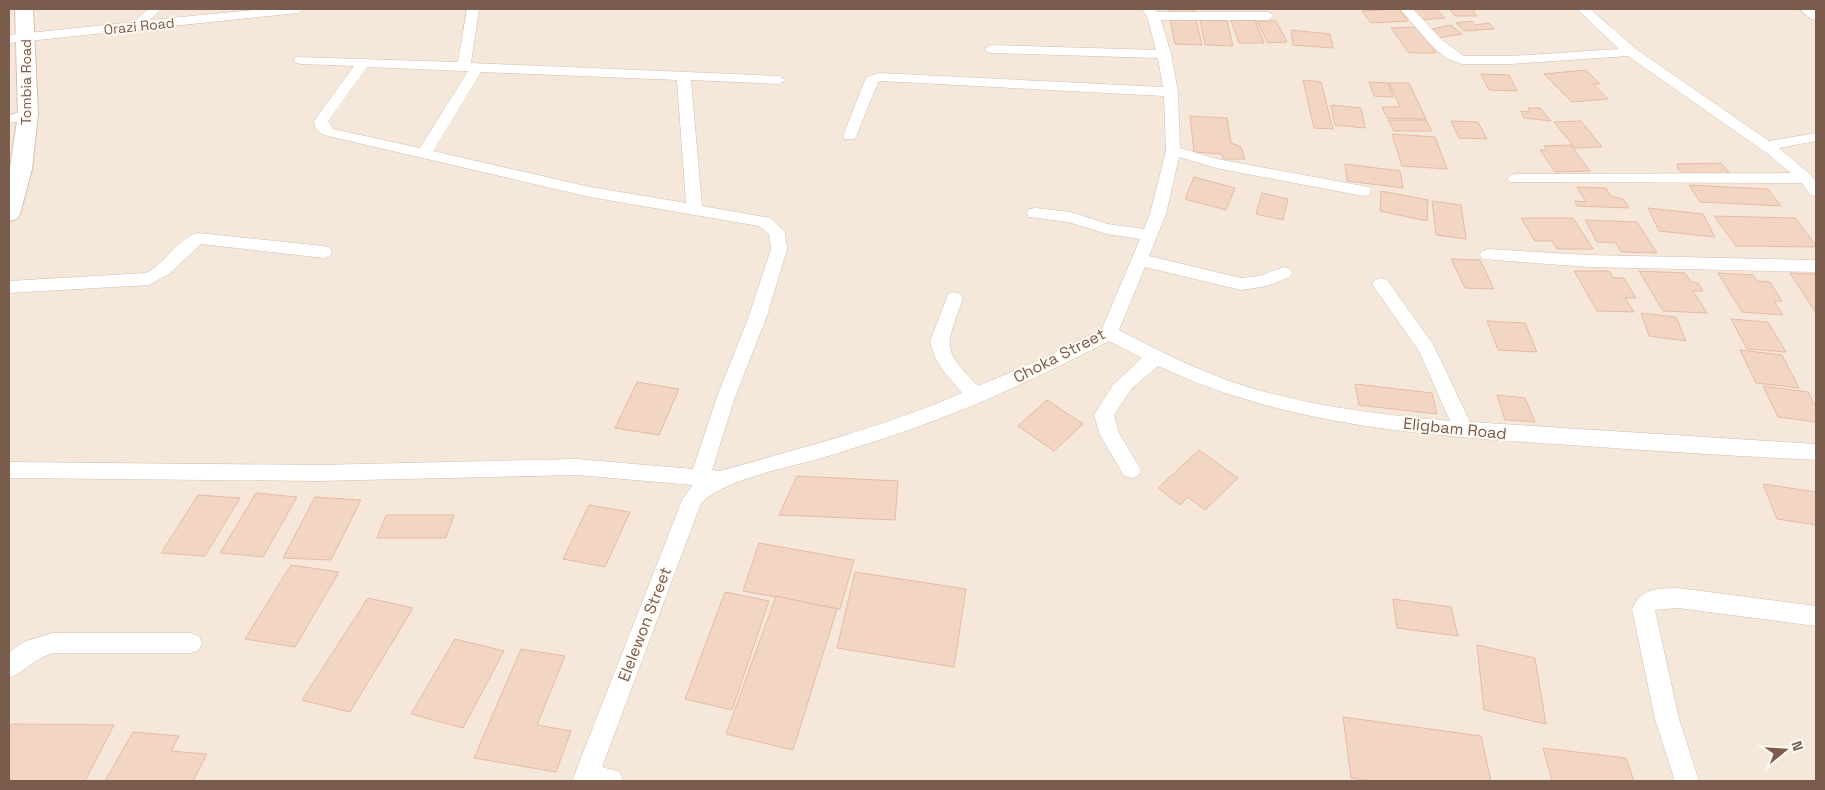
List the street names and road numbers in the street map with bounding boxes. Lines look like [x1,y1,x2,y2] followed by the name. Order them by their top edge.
[103,13,175,39] street label: Orazi Road
[17,39,35,125] street label: Tombia Road
[1010,323,1109,388] street label: Choka Street
[1402,413,1508,444] street label: Eligbam Road
[613,564,676,684] street label: Elelewon Street

